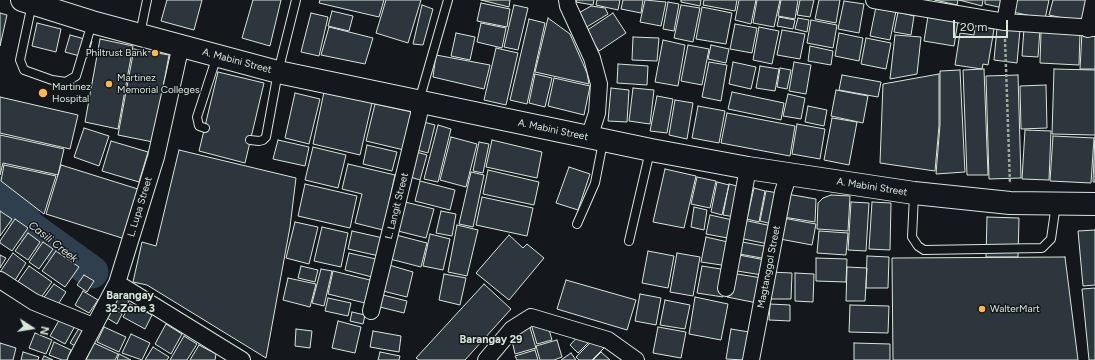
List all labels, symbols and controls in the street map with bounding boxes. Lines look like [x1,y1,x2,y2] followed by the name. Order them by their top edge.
[955,12,1010,38] scale bar
[960,20,988,34] text: 20 m
[201,46,273,76] street label: A. Mabini Street
[86,47,147,59] place label: Philtrust Bank
[150,48,160,58] marker: Philtrust Bank
[117,72,200,96] place label: Martinez Memorial Colleges
[104,79,114,89] marker: Martinez Memorial Colleges
[52,81,91,104] place label: Martinez Hospital
[37,87,49,99] marker: Martinez Hospital
[517,117,589,143] street label: A. Mabini Street
[383,172,411,240] street label: L. Langit Street
[836,175,908,199] street label: A. Mabini Street
[125,176,155,238] street label: L. Lupa Street
[26,219,80,265] water label: Casili Creek
[755,225,783,309] street label: Magtanggol Street
[105,289,155,315] district label: Barangay 32 Zone 3
[990,303,1040,315] place label: WalterMart
[977,304,987,314] marker: WalterMart
[12,308,52,348] north arrow
[37,325,51,336] text: N
[460,333,522,347] district label: Barangay 29

